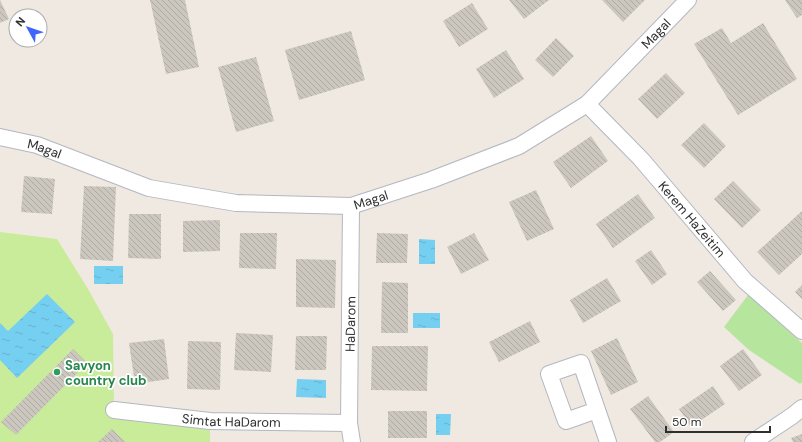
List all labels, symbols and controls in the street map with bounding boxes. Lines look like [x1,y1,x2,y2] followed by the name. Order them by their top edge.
[8,8,48,48] north arrow
[12,14,28,29] text: N
[638,15,674,52] street label: Magal
[26,135,64,163] street label: Magal
[655,178,729,261] street label: Kerem HaZeitim
[352,186,390,214] street label: Magal
[342,296,359,352] street label: HaDarom
[65,357,147,389] place label: Savyon country club
[52,367,62,377] marker: Savyon country club
[666,408,770,434] scale bar
[181,410,281,431] street label: Simtat HaDarom
[672,414,701,430] text: 50 m

